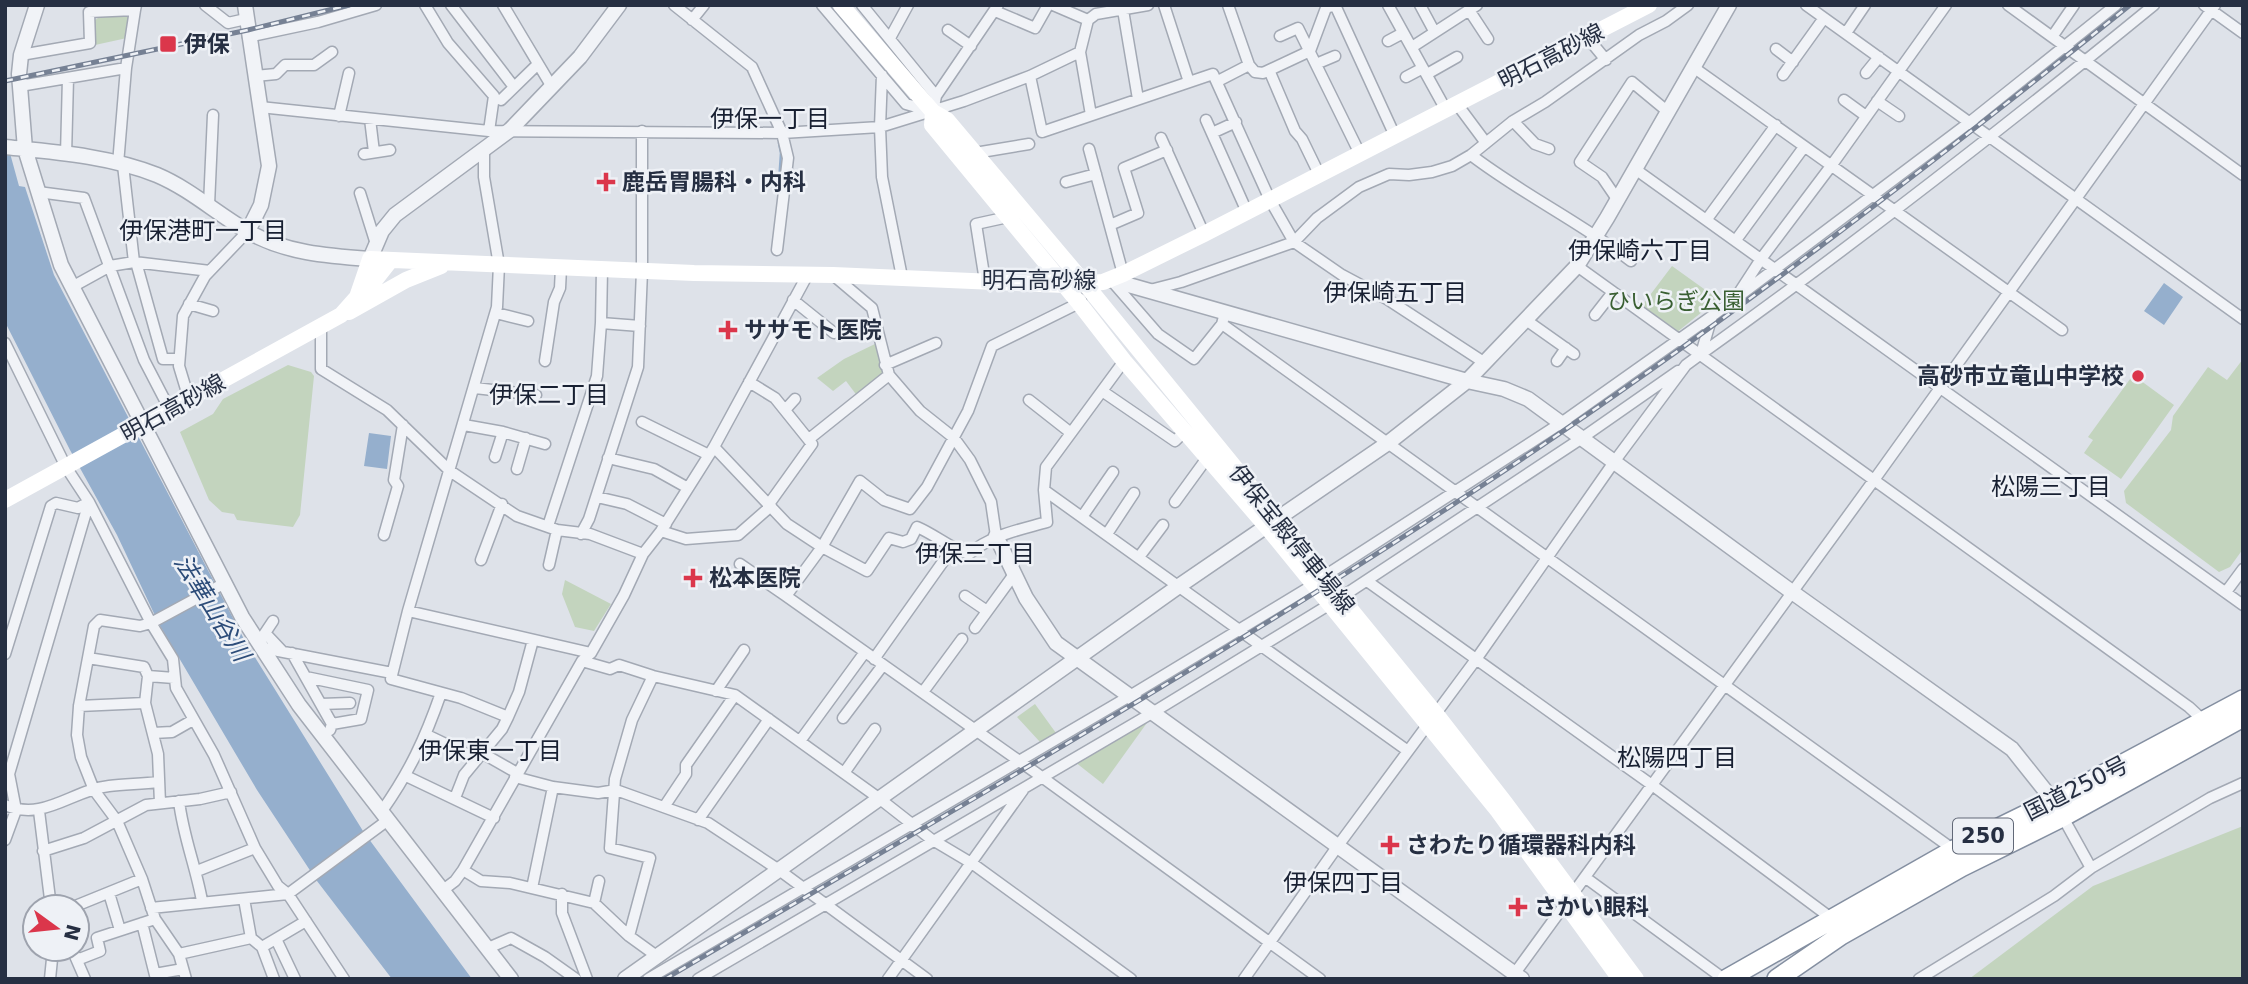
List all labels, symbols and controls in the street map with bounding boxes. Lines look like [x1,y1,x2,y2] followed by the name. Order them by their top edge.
[1494,18,1608,94] street label: 明石高砂線
[184,31,230,57] place label: 伊保
[158,34,178,54] marker: 伊保
[710,105,830,133] district label: 伊保一丁目
[622,169,806,195] place label: 鹿岳胃腸科・内科
[596,172,616,192] marker: 鹿岳胃腸科・内科
[119,217,287,245] district label: 伊保港町一丁目
[1568,237,1712,265] district label: 伊保崎六丁目
[982,267,1097,293] street label: 明石高砂線
[1323,279,1467,307] district label: 伊保崎五丁目
[1607,288,1745,314] park label: ひいらぎ公園
[744,317,882,343] place label: ササモト医院
[718,320,738,340] marker: ササモト医院
[1917,363,2124,389] place label: 高砂市立竜山中学校
[2130,368,2146,384] marker: 高砂市立竜山中学校
[116,369,230,447] street label: 明石高砂線
[489,381,609,409] district label: 伊保二丁目
[1224,459,1360,619] street label: 伊保宝殿停車場線
[1991,473,2111,501] district label: 松陽三丁目
[915,540,1035,568] district label: 伊保三丁目
[168,550,257,669] water label: 法華山谷川
[709,565,801,591] place label: 松本医院
[683,568,703,588] marker: 松本医院
[418,737,562,765] district label: 伊保東一丁目
[1617,744,1737,772] district label: 松陽四丁目
[2020,751,2132,825] street label: 国道250号
[1953,818,2013,854] road number: 250
[1406,832,1636,858] place label: さわたり循環器科内科
[1380,835,1400,855] marker: さわたり循環器科内科
[1283,869,1403,897] district label: 伊保四丁目
[21,893,91,963] north arrow
[1534,894,1649,920] place label: さかい眼科
[1508,897,1528,917] marker: さかい眼科
[60,922,85,943] text: N

